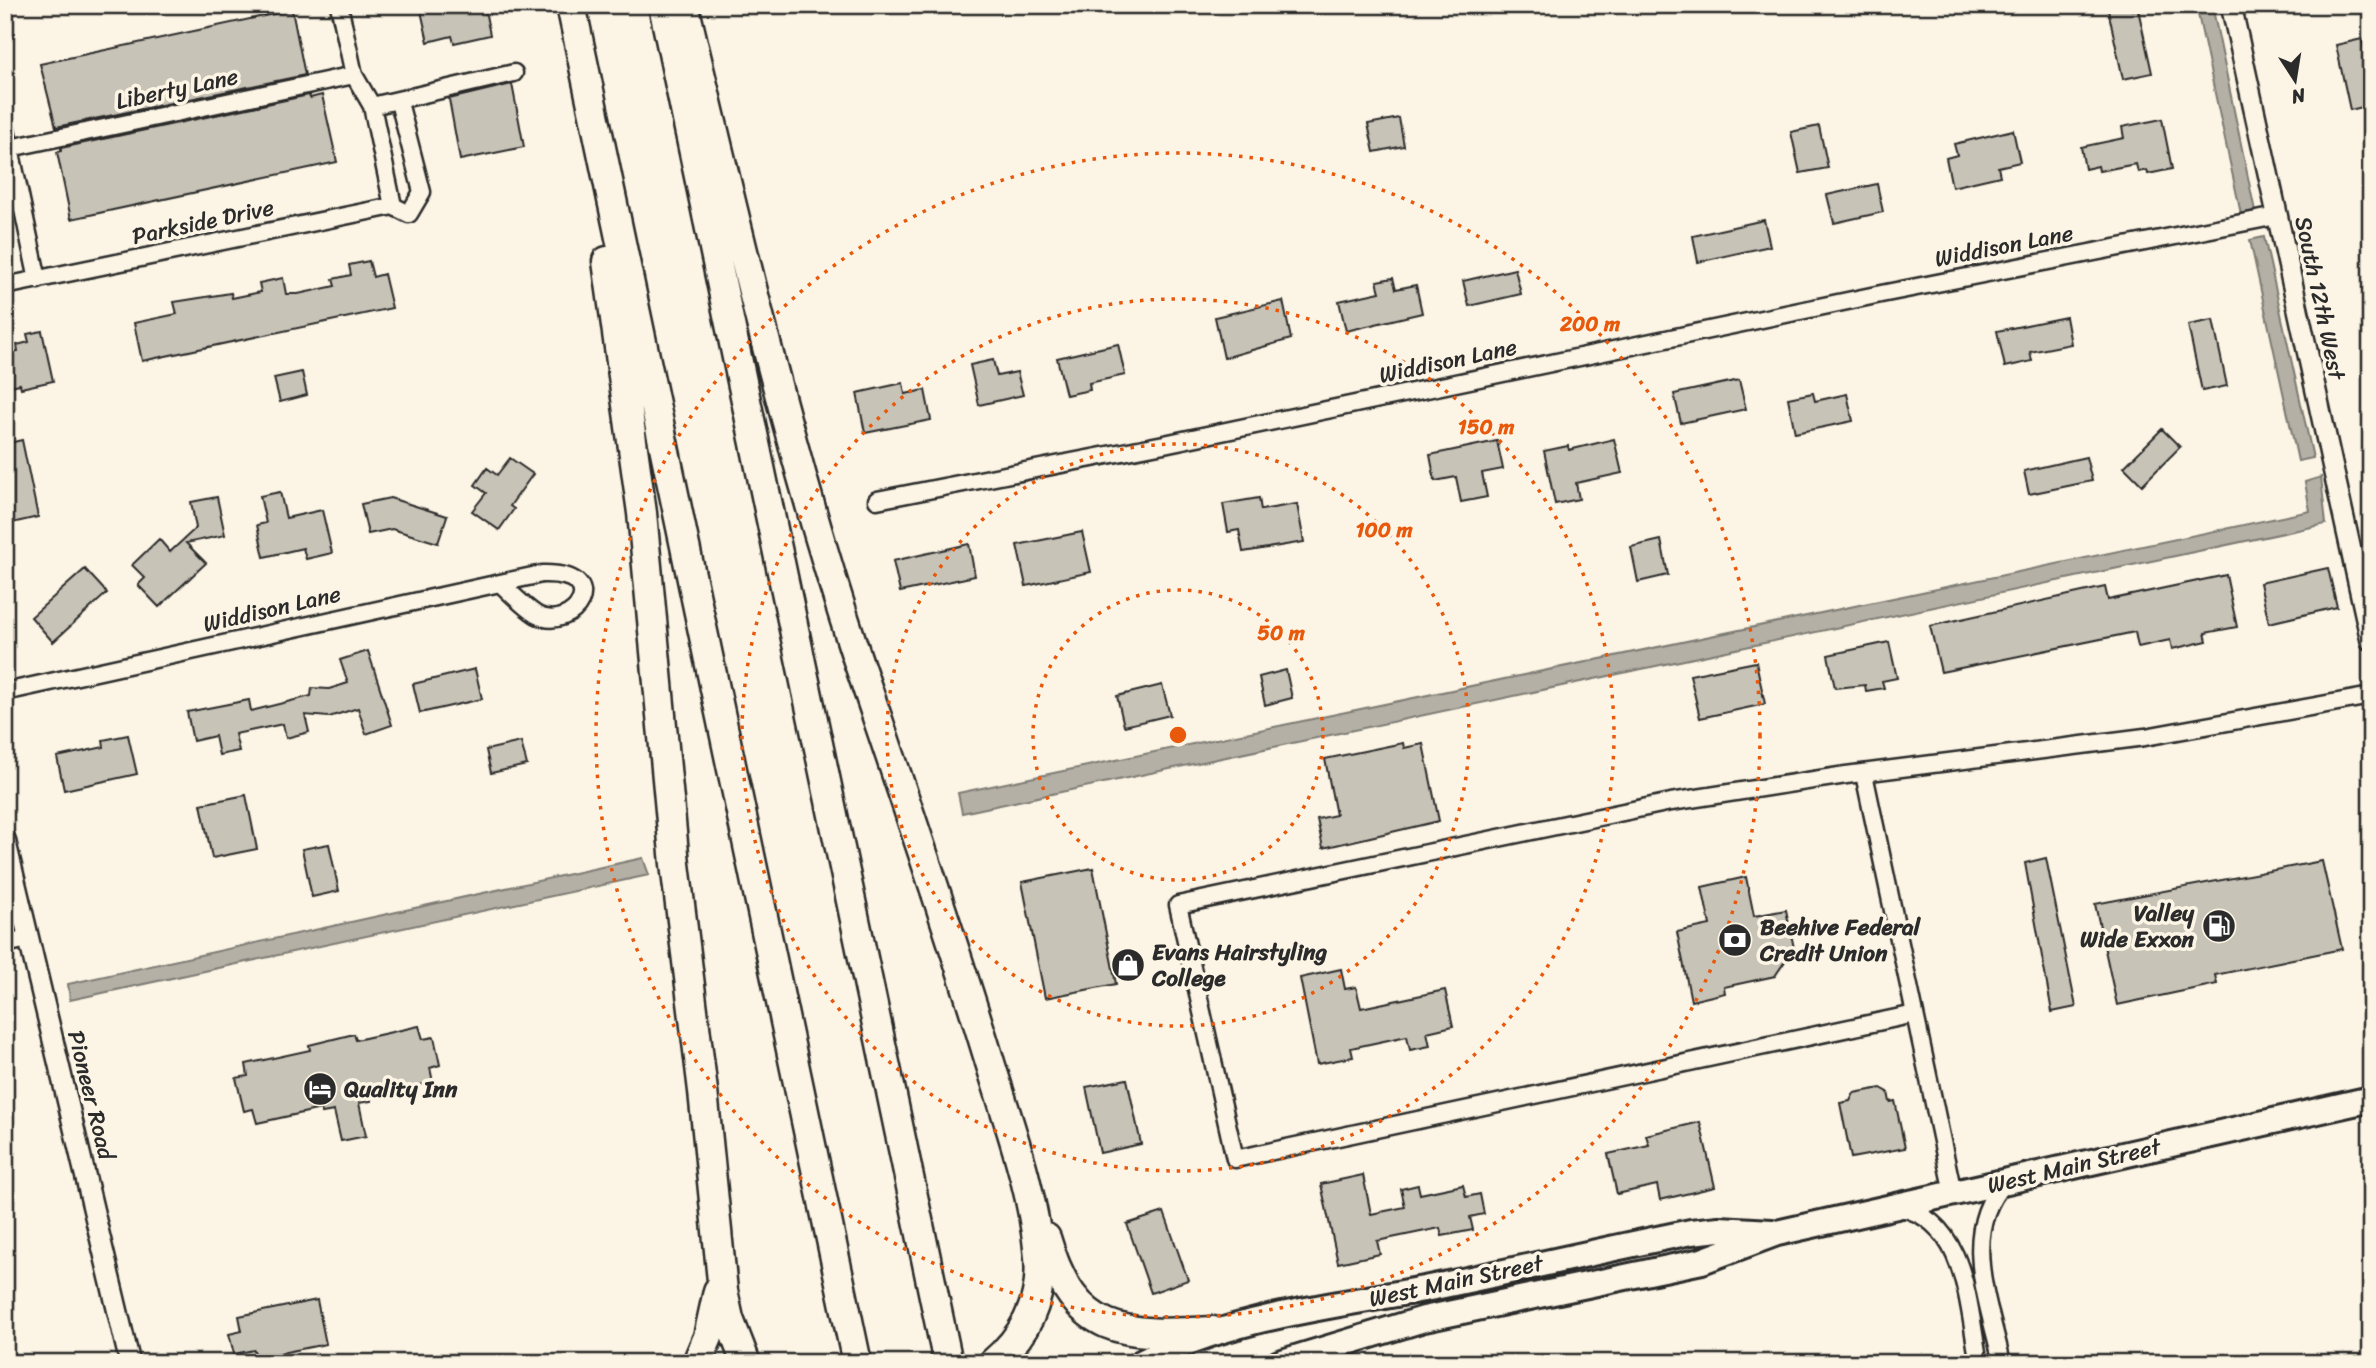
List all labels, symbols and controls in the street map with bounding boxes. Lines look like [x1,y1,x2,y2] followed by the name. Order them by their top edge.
[2260,46,2330,116] north arrow
[112,56,242,122] street label: Liberty Lane
[2288,78,2309,114] text: N
[128,187,278,257] street label: Parkside Drive
[1931,212,2077,280] street label: Widdison Lane
[2283,212,2358,385] street label: South 12th West
[1559,305,1621,343] text: 200 m
[1375,326,1521,396] street label: Widdison Lane
[1458,408,1515,446] text: 150 m
[1355,511,1413,549] text: 100 m
[199,573,345,645] street label: Widdison Lane
[1257,614,1306,652] text: 50 m
[1166,723,1190,747] centre of rings
[2080,893,2195,960] place label: Valley Wide Exxon
[1759,907,1922,974] place label: Beehive Federal Credit Union
[2200,907,2238,945] fuel station icon: Valley Wide Exxon
[1716,921,1754,959] bank icon: Beehive Federal Credit Union
[1151,932,1328,999] place label: Evans Hairstyling College
[1109,946,1147,984] shop icon: Evans Hairstyling College
[55,1026,127,1166] street label: Pioneer Road
[344,1069,458,1110] place label: Quality Inn
[301,1070,339,1108] hotel icon: Quality Inn
[1983,1126,2166,1206] street label: West Main Street
[1365,1242,1548,1319] street label: West Main Street

